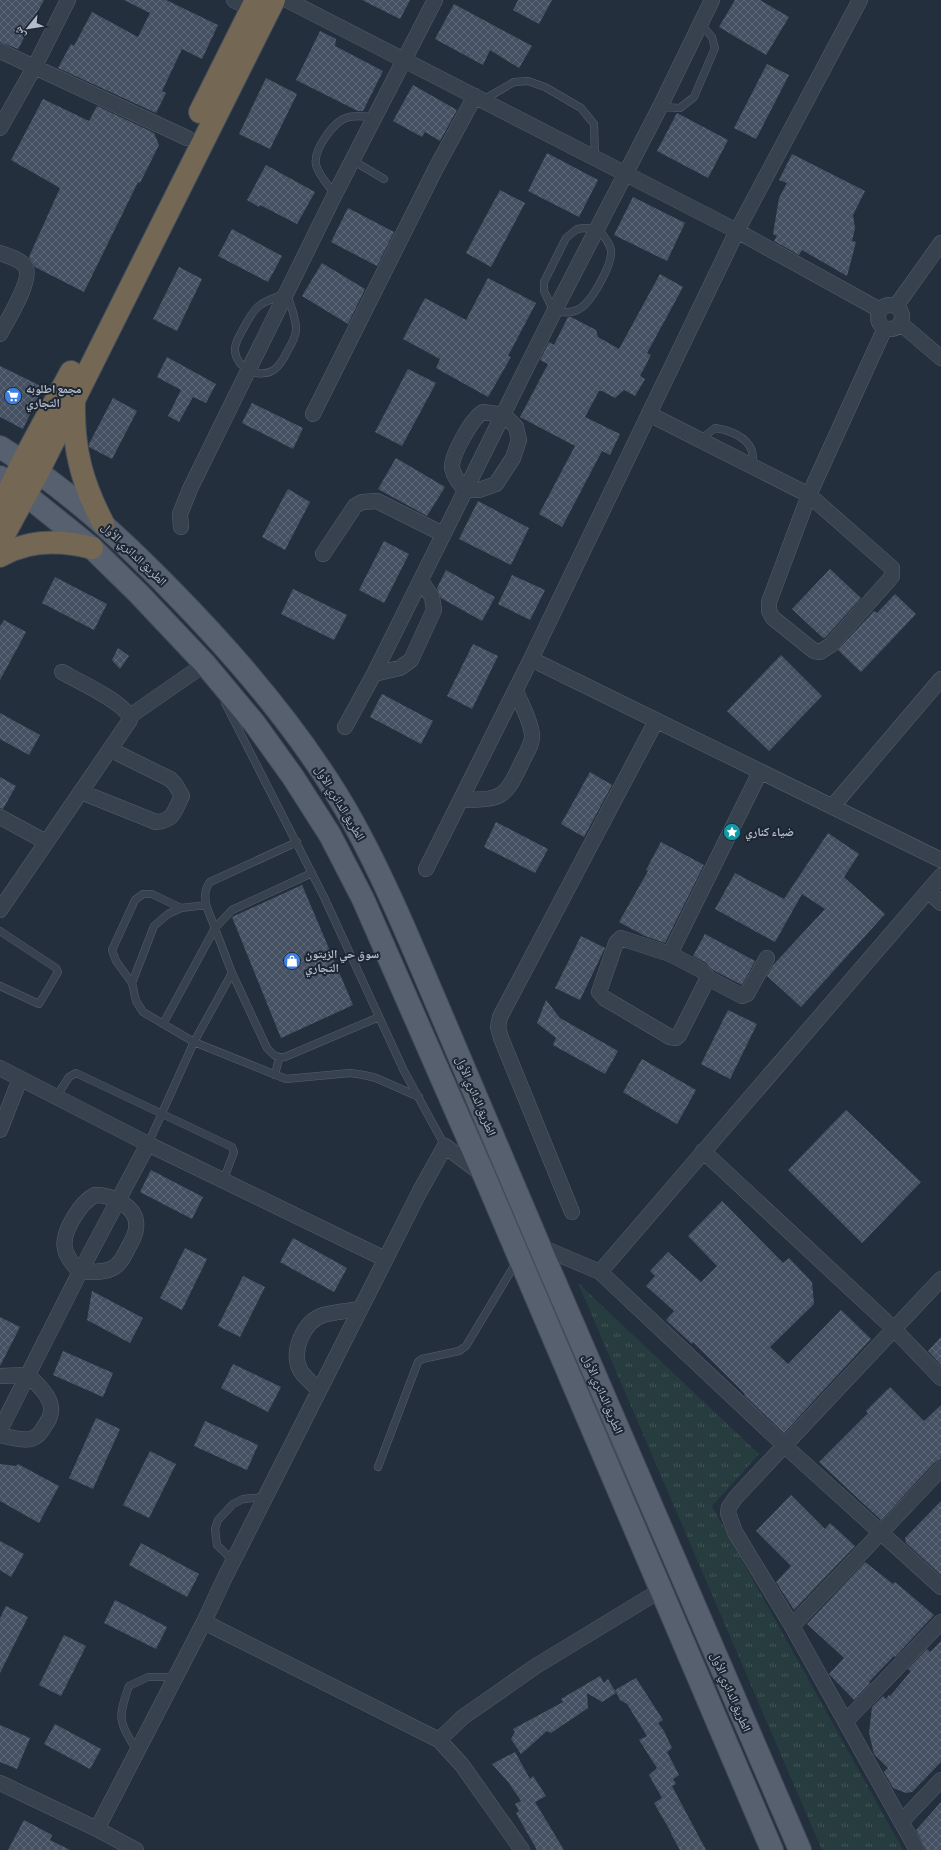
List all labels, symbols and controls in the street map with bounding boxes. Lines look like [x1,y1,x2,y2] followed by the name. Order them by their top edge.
[8,8,48,48] north arrow
[11,24,29,41] text: ش
[26,382,82,413] place label: مجمع اطلوبه التجاري
[3,386,23,406] supermarket icon: مجمع اطلوبه التجاري
[97,520,169,591] street label: الطريق الدائري الأول
[310,763,368,845] street label: الطريق الدائري الأول
[722,822,742,842] place icon: ضياء كناري
[745,825,794,842] place label: ضياء كناري
[305,947,379,978] place label: سوق حي الزيتون التجاري
[282,951,302,971] shop icon: سوق حي الزيتون التجاري
[450,1054,499,1139] street label: الطريق الدائري الأول
[577,1352,626,1437] street label: الطريق الدائري الأول
[705,1650,754,1735] street label: الطريق الدائري الأول

